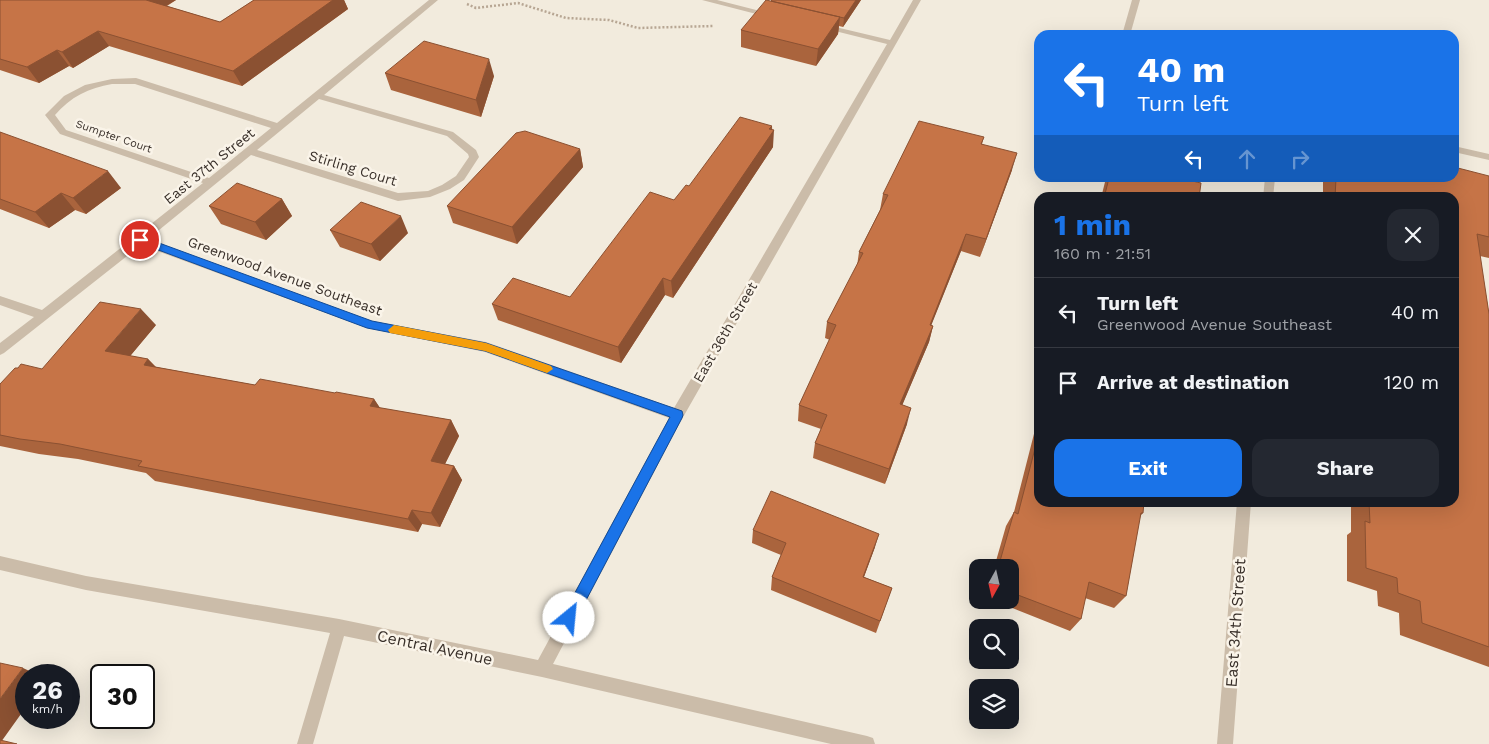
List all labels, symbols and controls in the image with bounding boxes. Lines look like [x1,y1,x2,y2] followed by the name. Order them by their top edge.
[1137,49,1225,91] text: 40 m
[1054,50,1119,115] icon: left
[1137,91,1229,116] text: Turn left
[74,117,154,156] street label: Sumpter Court
[161,125,258,207] street label: East 37th Street
[1180,145,1208,173] icon: left
[1233,145,1261,173] icon: ahead
[1286,145,1314,173] icon: right
[307,147,399,189] street label: Stirling Court
[1054,207,1131,242] text: 1 min
[1387,209,1439,261] button: close
[119,219,161,261] pin
[126,226,154,254] icon: arrive
[186,233,385,319] street label: Greenwood Avenue Southeast
[1054,244,1151,263] text: 160 m · 21:51
[690,279,760,385] street label: East 36th Street
[1097,292,1178,315] text: Turn left
[1054,299,1082,327] icon: left
[1391,301,1439,324] text: 40 m
[1097,315,1332,334] text: Greenwood Avenue Southeast
[1054,369,1082,397] icon: arrive
[1097,371,1289,394] text: Arrive at destination
[1384,371,1439,394] text: 120 m
[1054,439,1242,497] button: Exit
[1252,439,1439,497] button: Share
[1222,558,1250,688] street label: East 34th Street
[969,559,1019,609] north arrow
[969,559,1019,729] map controls
[542,591,594,643] position arrow
[969,619,1019,669] button: search
[375,626,494,669] street label: Central Avenue
[90,664,155,729] speed limit sign: 30
[32,676,63,705] text: 26
[969,679,1019,729] button: layers
[32,702,63,716] text: km/h

